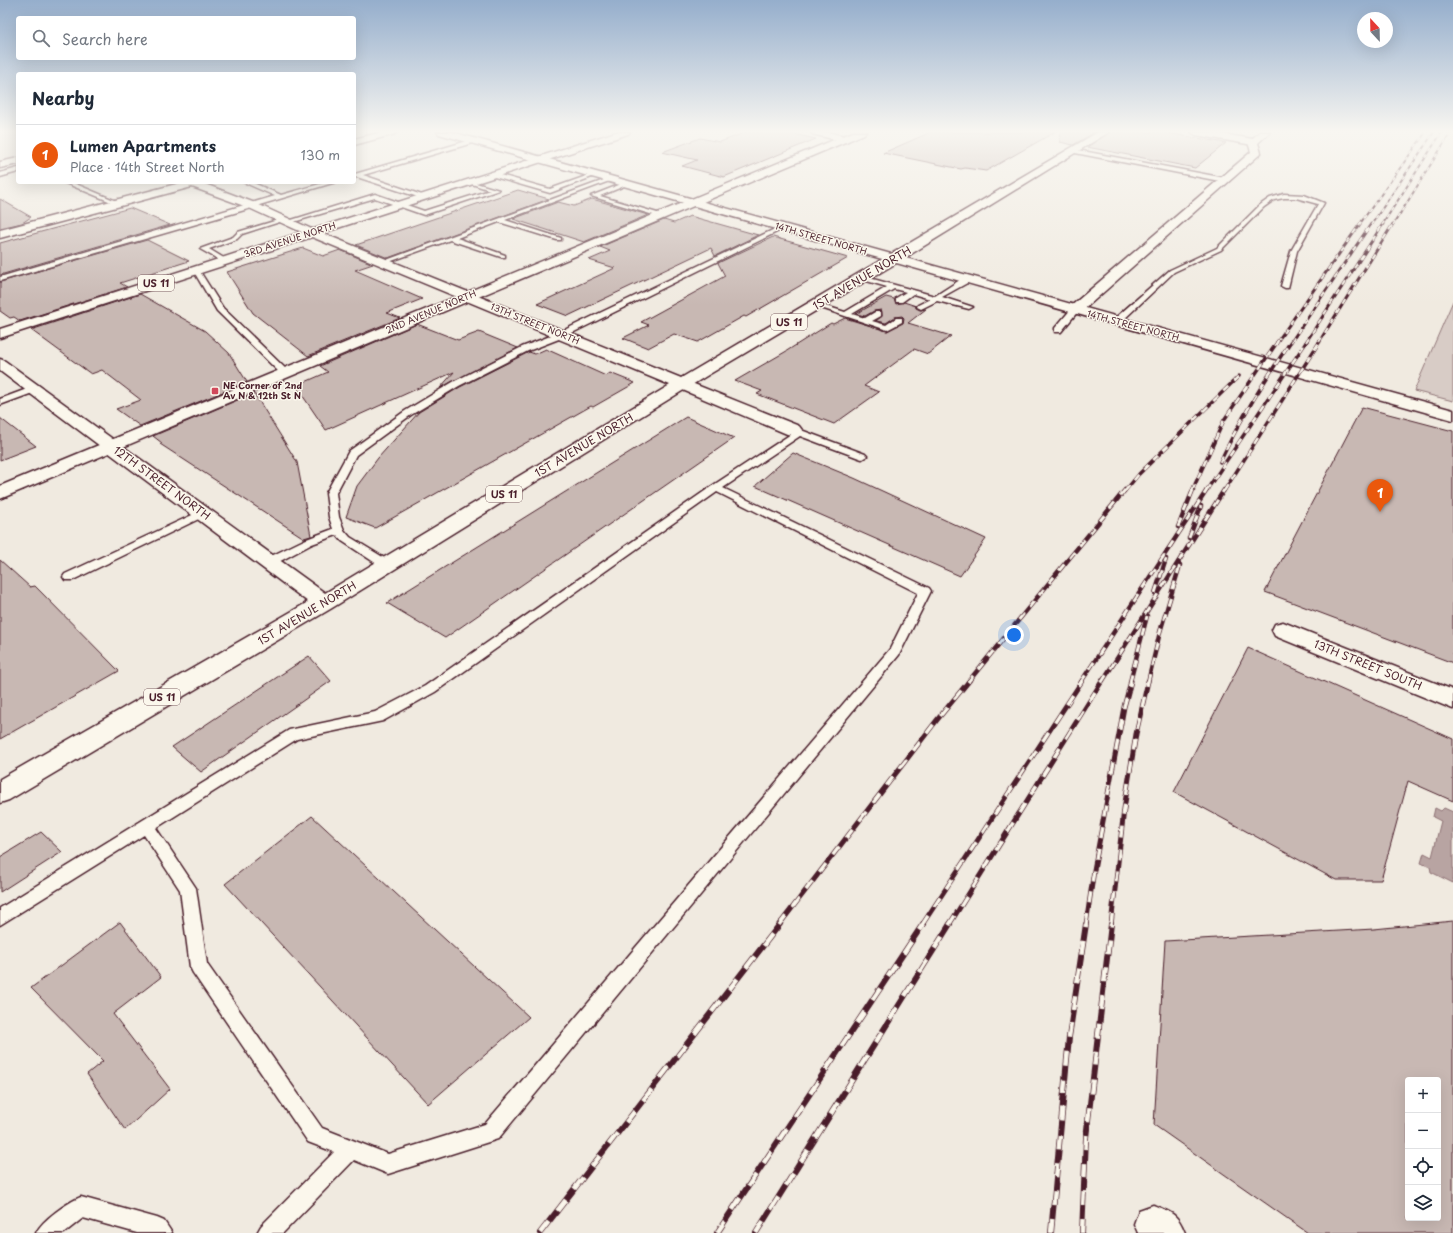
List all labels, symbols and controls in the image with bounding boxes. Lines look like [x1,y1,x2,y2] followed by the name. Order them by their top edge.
[1357,12,1393,48] north arrow
[16,16,356,60] search box
[30,27,52,49] icon: search
[62,27,148,50] text: Search here
[32,85,94,111] text: Nearby
[70,134,216,157] text: Lumen Apartments
[42,145,48,164] text: 1
[301,145,340,164] text: 130 m
[70,157,225,176] text: Place · 14th Street North
[242,218,338,261] street label: 3RD AVENUE NORTH
[774,218,869,258] street label: 14TH STREET NORTH
[809,241,914,314] street label: 1ST AVENUE NORTH
[138,275,174,291] road number: US 11
[383,286,478,337] street label: 2ND AVENUE NORTH
[489,299,582,347] street label: 13TH STREET NORTH
[1086,306,1181,344] street label: 14TH STREET NORTH
[771,314,807,330] road number: US 11
[223,378,302,402] place label: NE Corner of 2nd Av N & 12th St N
[210,386,220,396] marker: NE Corner of 2nd Av N & 12th St N
[531,408,636,481] street label: 1ST AVENUE NORTH
[110,441,214,524] street label: 12TH STREET NORTH
[1367,479,1393,512] pin: 1
[486,486,522,502] road number: US 11
[254,576,359,649] street label: 1ST AVENUE NORTH
[1004,625,1024,645] your location
[1312,635,1425,694] street label: 13TH STREET SOUTH
[144,689,180,705] road number: US 11
[1405,1077,1441,1221] map controls
[1405,1077,1441,1113] button: +
[1405,1113,1441,1149] button: −
[1405,1149,1441,1185] button: locate
[1405,1185,1441,1221] button: layers

